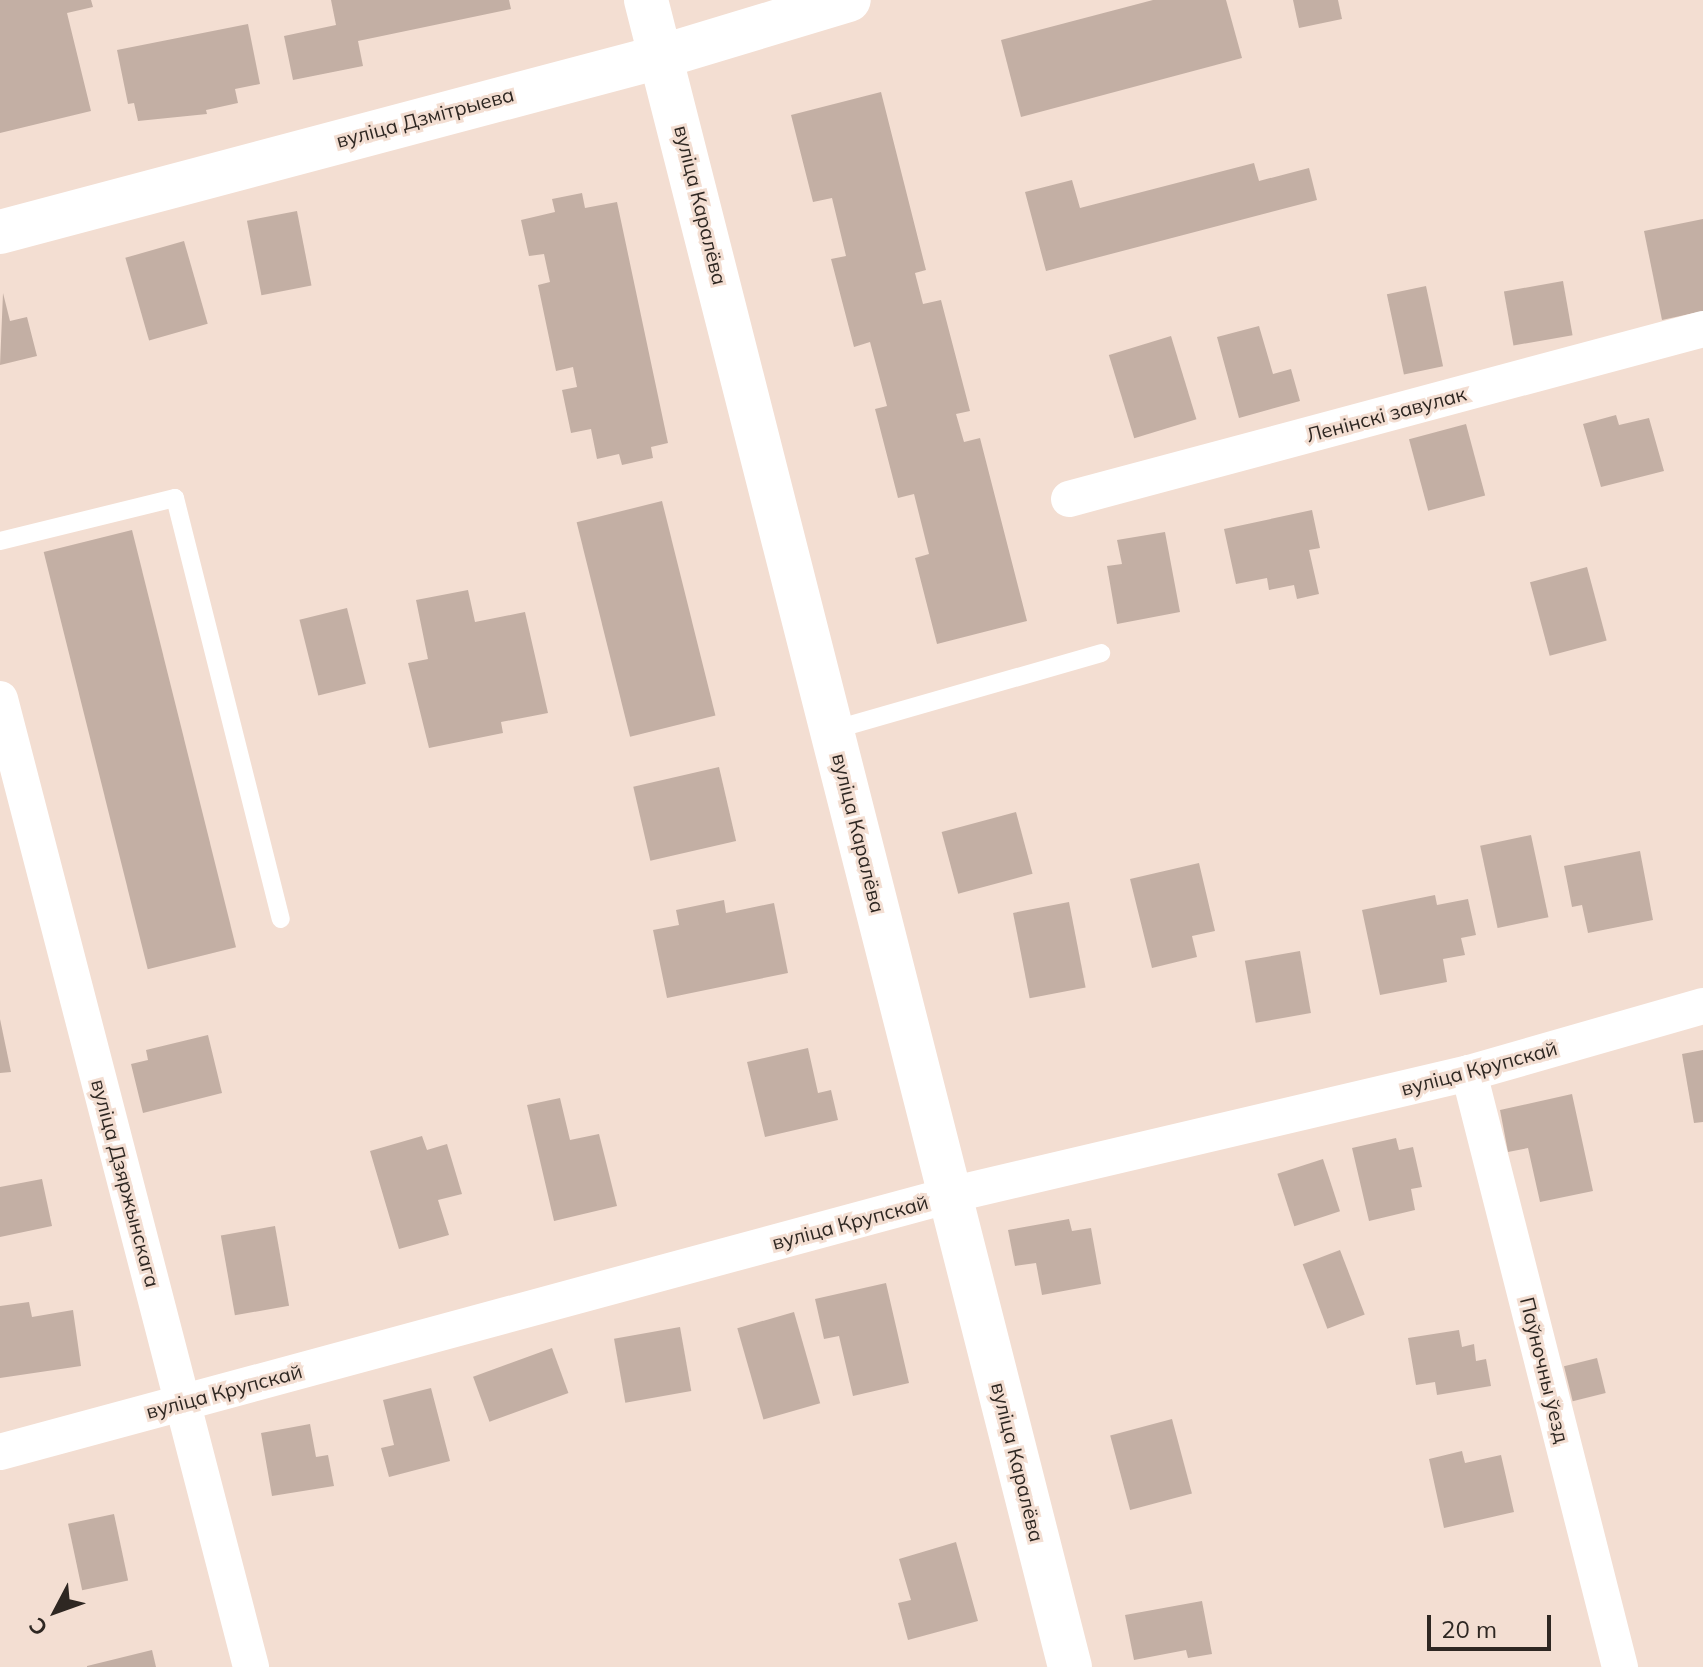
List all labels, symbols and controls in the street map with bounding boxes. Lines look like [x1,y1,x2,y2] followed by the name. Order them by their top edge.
[334,82,516,152] street label: вуліца Дзмітрыева
[670,123,732,287] street label: вуліца Каралёва
[1303,381,1469,447] street label: Ленінскі завулак
[828,751,890,915] street label: вуліца Каралёва
[1398,1036,1560,1100] street label: вуліца Крупскай
[87,1076,165,1290] street label: вуліца Дзяржынскага
[769,1190,931,1254] street label: вуліца Крупскай
[1515,1295,1575,1445] street label: Паўночны ўезд
[143,1359,305,1423] street label: вуліца Крупскай
[987,1380,1049,1544] street label: вуліца Каралёва
[16,1571,96,1651] north arrow
[1431,1599,1555,1649] scale bar
[22,1612,53,1642] text: С
[1441,1614,1497,1644] text: 20 m

